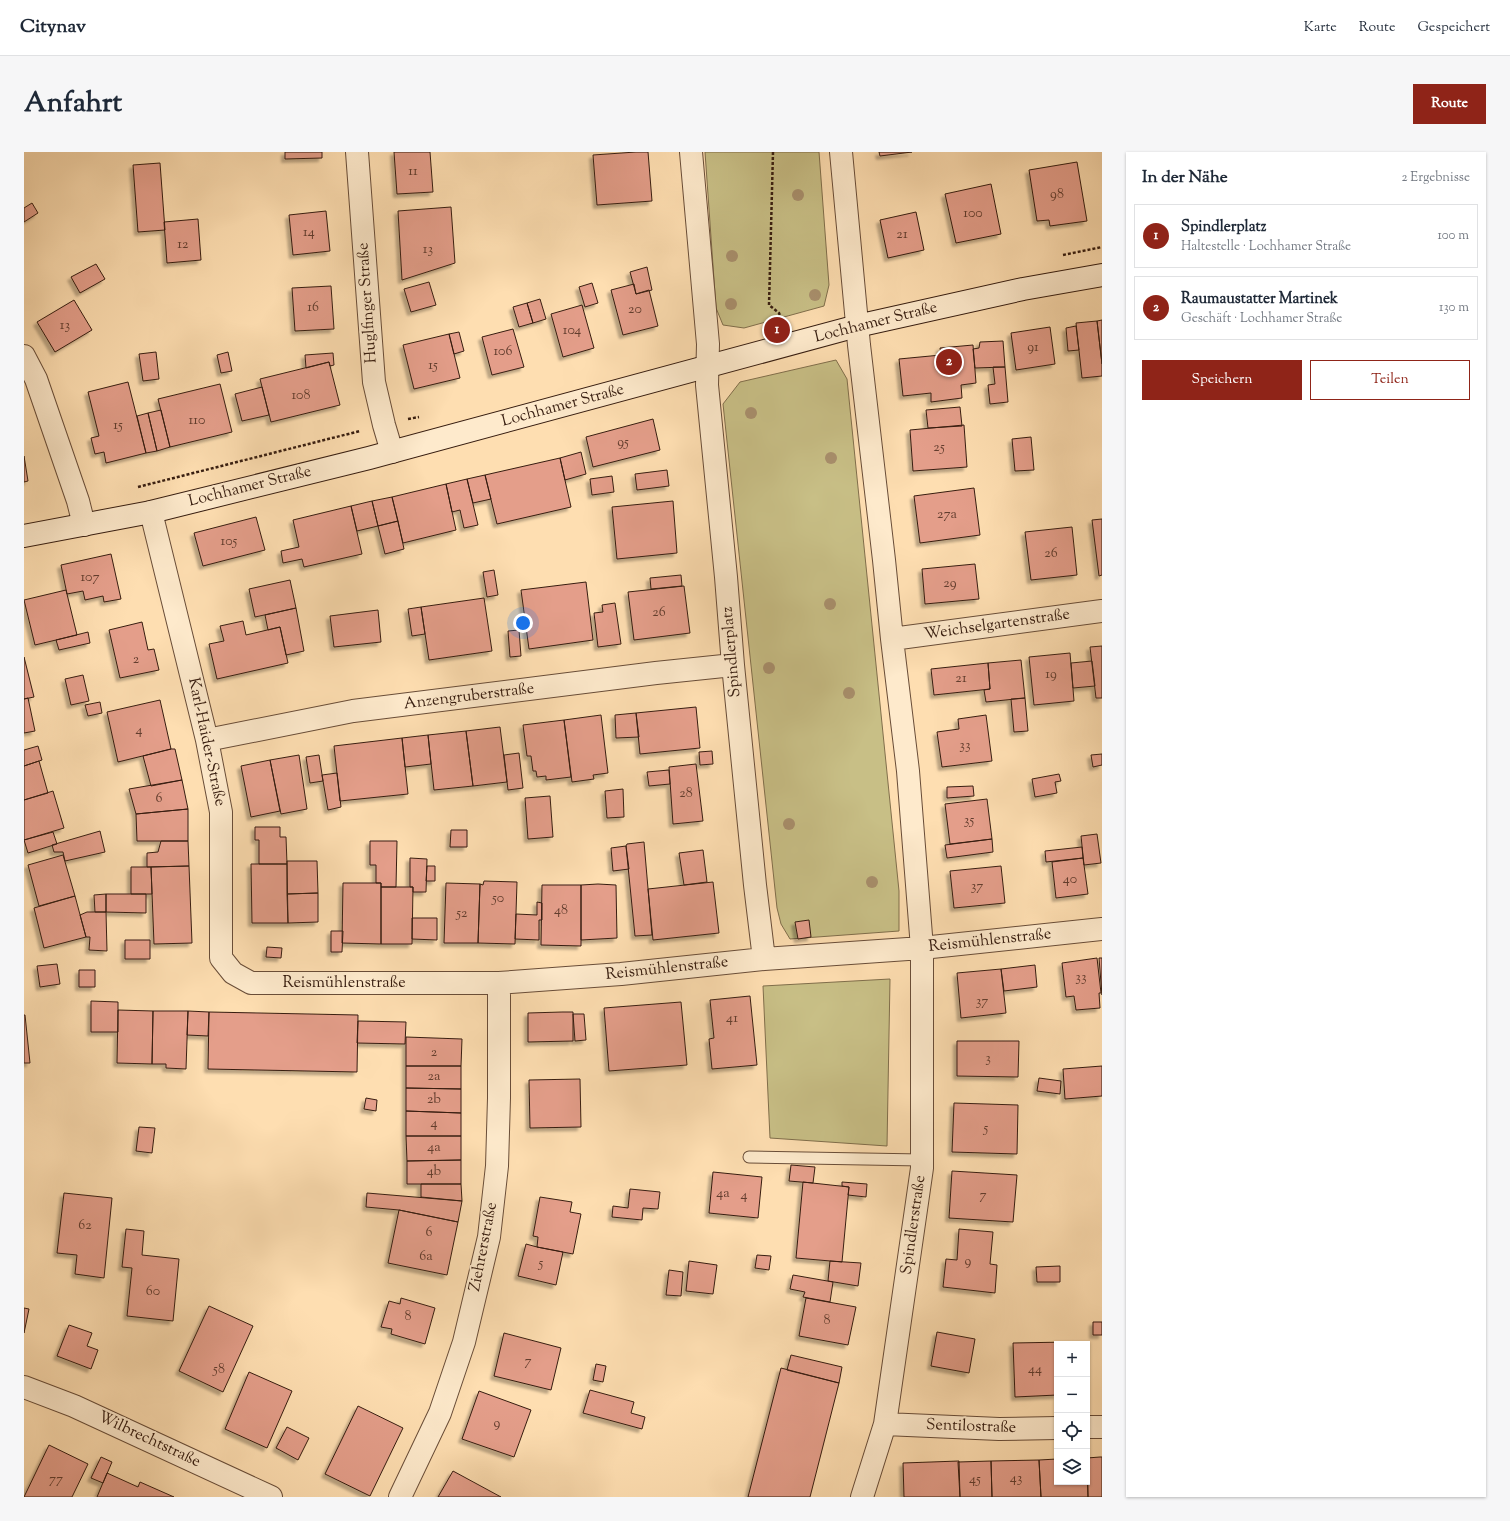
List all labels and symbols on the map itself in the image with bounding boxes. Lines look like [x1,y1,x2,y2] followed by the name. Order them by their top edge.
[408,162,418,182] house number: 11
[1050,185,1064,205] house number: 98
[963,204,983,224] house number: 100
[303,223,315,243] house number: 14
[896,225,908,245] house number: 21
[177,235,189,255] house number: 12
[423,240,434,260] house number: 13
[352,242,384,364] street label: Huglfinger Straße
[812,297,940,349] street label: Lochhamer Straße
[307,298,319,318] house number: 16
[628,300,642,320] house number: 20
[764,315,790,345] pin: 1
[60,316,71,336] house number: 13
[563,321,581,341] house number: 104
[1027,338,1039,358] house number: 91
[494,342,513,362] house number: 106
[936,347,962,377] pin: 2
[428,356,438,376] house number: 15
[499,379,627,433] street label: Lochhamer Straße
[291,386,311,406] house number: 108
[189,411,205,431] house number: 110
[113,416,123,436] house number: 15
[617,433,629,453] house number: 95
[933,438,945,458] house number: 25
[186,461,314,513] street label: Lochhamer Straße
[937,505,958,525] house number: 27a
[221,532,238,552] house number: 105
[1044,544,1058,564] house number: 26
[80,568,100,588] house number: 107
[943,574,957,594] house number: 29
[652,603,666,623] house number: 26
[923,603,1071,647] street label: Weichselgartenstraße
[717,606,747,698] street label: Spindlerplatz
[513,613,533,633] your location
[133,650,140,670] house number: 2
[1045,665,1057,685] house number: 19
[955,669,967,689] house number: 21
[181,676,231,808] street label: Karl-Haider-Straße
[402,678,536,716] street label: Anzengruberstraße
[135,721,143,741] house number: 4
[959,736,971,756] house number: 33
[679,784,693,804] house number: 28
[156,789,163,809] house number: 6
[964,811,974,831] house number: 35
[1063,870,1077,890] house number: 40
[971,877,983,897] house number: 37
[491,889,504,909] house number: 50
[554,901,568,921] house number: 48
[455,904,468,924] house number: 52
[928,923,1052,959] street label: Reismühlenstraße
[605,951,729,987] street label: Reismühlenstraße
[1075,968,1087,988] house number: 33
[282,972,406,995] street label: Reismühlenstraße
[976,992,988,1012] house number: 37
[726,1009,738,1029] house number: 41
[431,1043,438,1063] house number: 2
[985,1049,991,1069] house number: 3
[427,1067,441,1087] house number: 2a
[427,1090,441,1110] house number: 2b
[430,1114,438,1134] house number: 4
[983,1119,989,1139] house number: 5
[427,1138,441,1158] house number: 4a
[427,1162,442,1182] house number: 4b
[896,1174,932,1276] street label: Spindlerstraße
[716,1184,730,1204] house number: 4a
[740,1186,748,1206] house number: 4
[979,1186,987,1206] house number: 7
[464,1200,504,1294] street label: Ziehrerstraße
[78,1216,92,1236] house number: 62
[426,1223,433,1243] house number: 6
[419,1247,433,1267] house number: 6a
[965,1252,972,1272] house number: 9
[538,1254,544,1274] house number: 5
[146,1282,160,1302] house number: 60
[405,1307,412,1327] house number: 8
[824,1311,831,1331] house number: 8
[524,1352,532,1372] house number: 7
[212,1360,225,1380] house number: 58
[1028,1360,1042,1380] house number: 44
[94,1406,204,1474] street label: Wilbrechtstraße
[494,1414,501,1434] house number: 9
[925,1414,1017,1440] street label: Sentilostraße
[1010,1469,1023,1489] house number: 43
[49,1470,63,1490] house number: 77
[969,1470,981,1490] house number: 45

